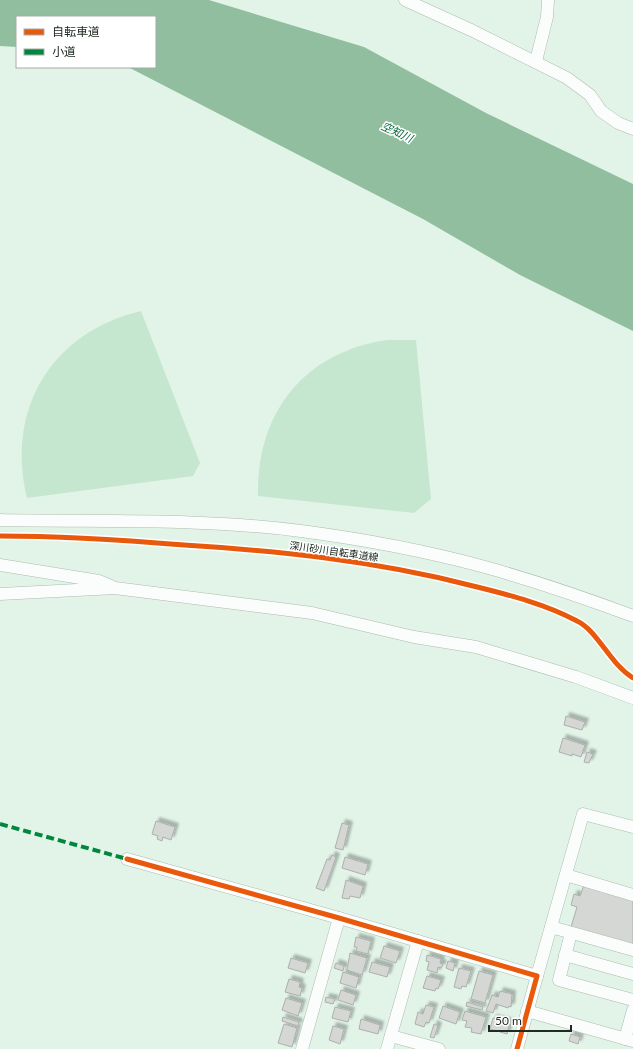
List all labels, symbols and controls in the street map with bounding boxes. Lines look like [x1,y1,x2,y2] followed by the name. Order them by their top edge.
[16,16,156,68] legend
[52,24,100,39] text: 自転車道
[52,44,76,59] text: 小道
[380,119,416,145] water label: 空知川
[289,539,379,563] street label: 深川砂川自転車道線
[489,1007,571,1033] scale bar
[495,1013,522,1028] text: 50 m

